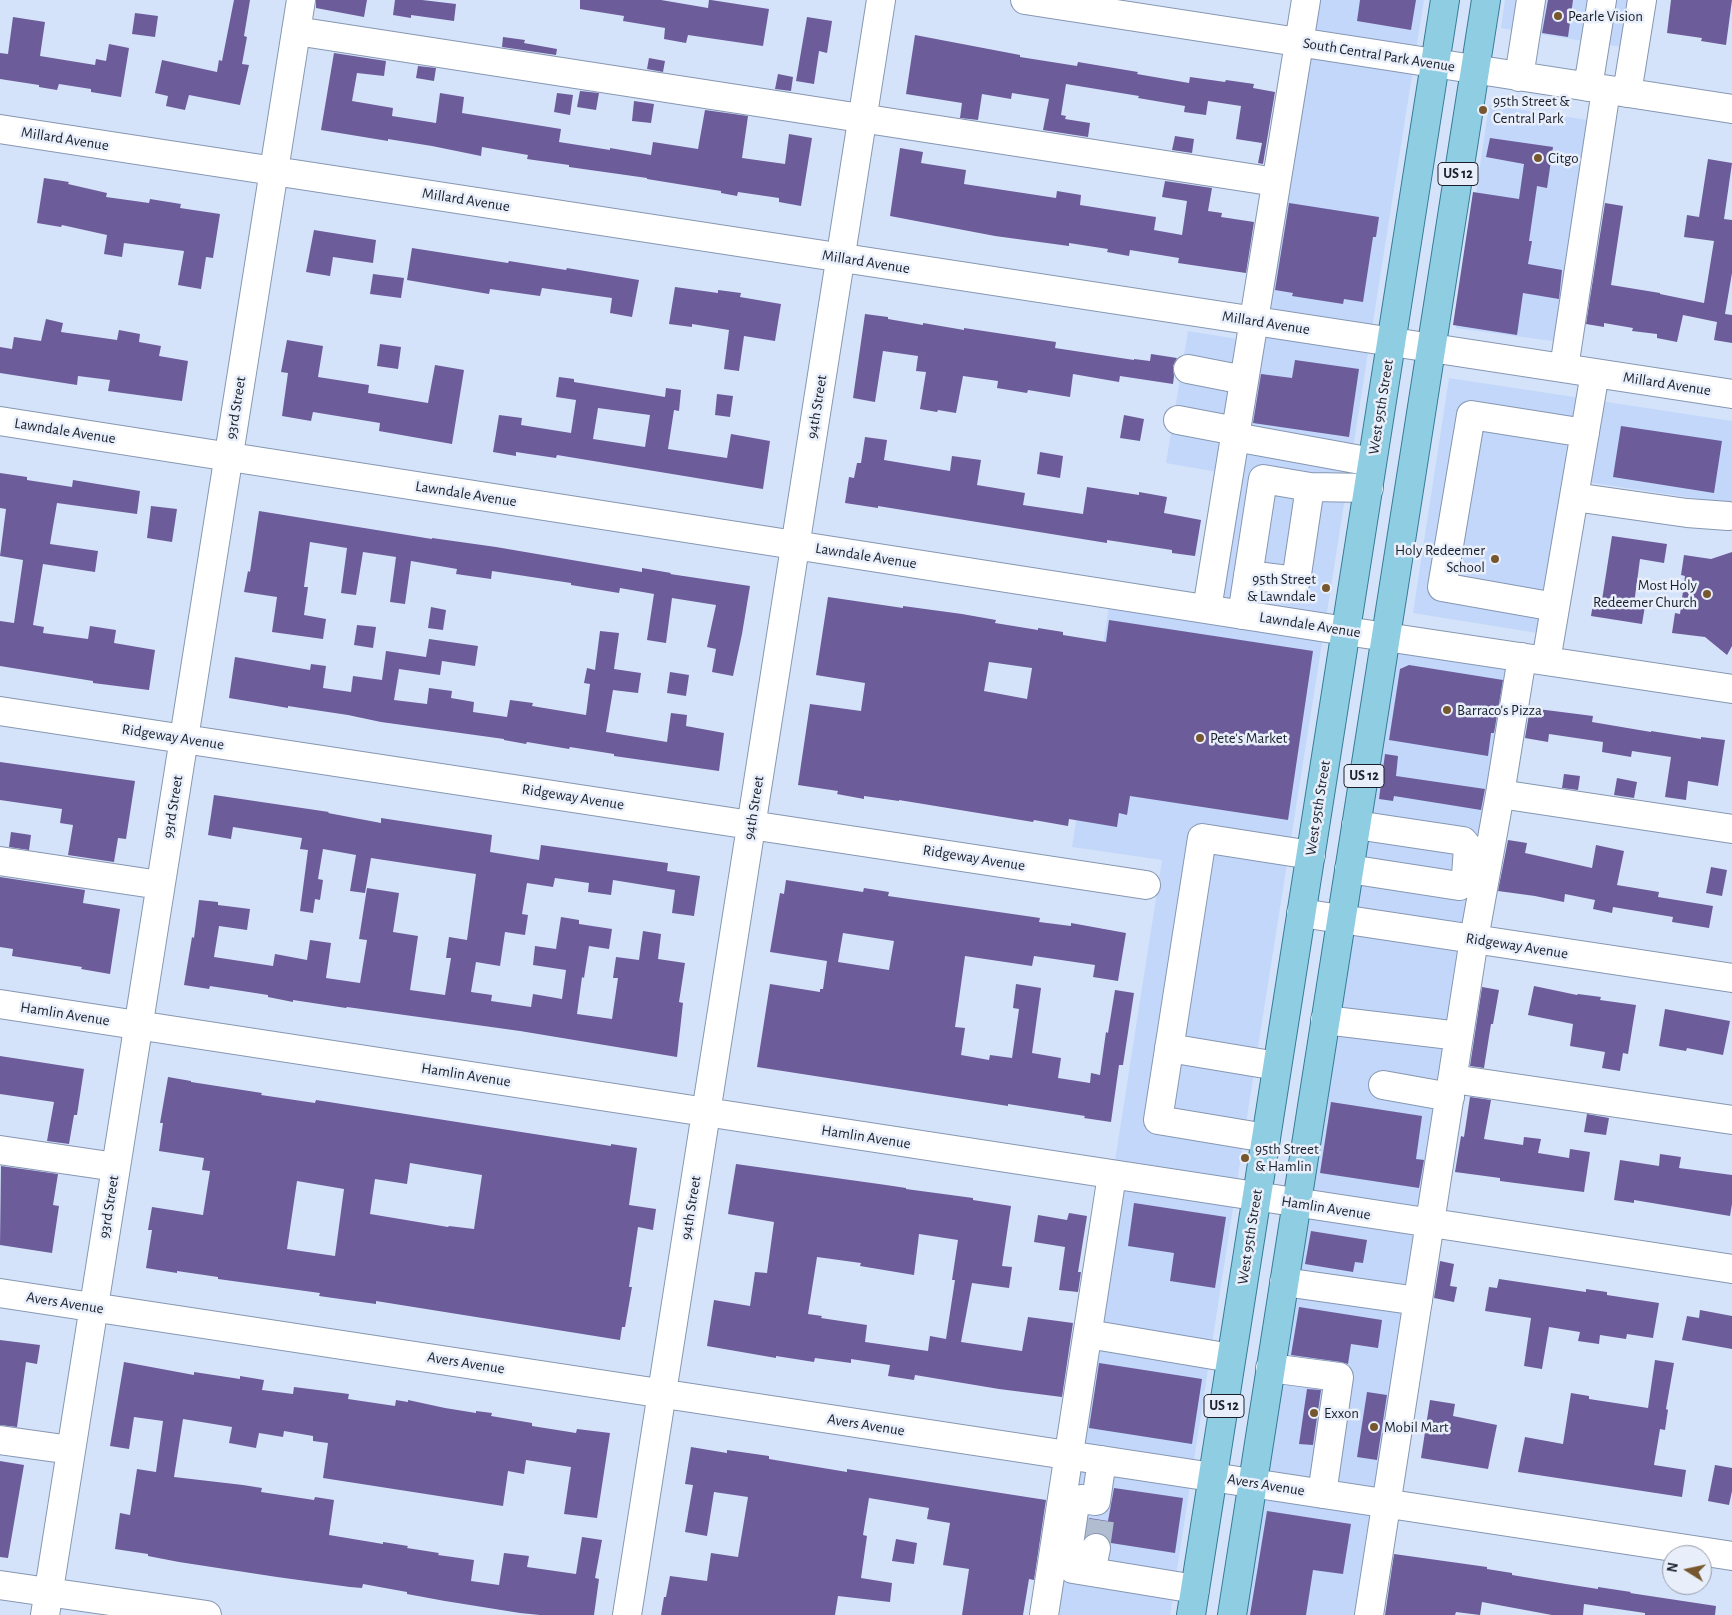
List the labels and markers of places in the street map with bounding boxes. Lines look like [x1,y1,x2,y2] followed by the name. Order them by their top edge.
[1568,7,1643,25] place label: Pearle Vision
[1552,10,1564,22] marker: Pearle Vision
[1493,92,1570,127] place label: 95th Street & Central Park
[1477,104,1489,116] marker: 95th Street & Central Park
[1548,149,1579,167] place label: Citgo
[1532,152,1544,164] marker: Citgo
[1395,541,1485,576] place label: Holy Redeemer School
[1489,553,1501,565] marker: Holy Redeemer School
[1247,570,1316,605] place label: 95th Street & Lawndale
[1593,576,1697,611] place label: Most Holy Redeemer Church
[1320,582,1332,594] marker: 95th Street & Lawndale
[1701,588,1713,600] marker: Most Holy Redeemer Church
[1457,701,1542,719] place label: Barraco's Pizza
[1441,704,1453,716] marker: Barraco's Pizza
[1210,729,1287,747] place label: Pete's Market
[1194,732,1206,744] marker: Pete's Market
[1255,1140,1319,1175] place label: 95th Street & Hamlin
[1239,1152,1251,1164] marker: 95th Street & Hamlin
[1324,1404,1359,1422] place label: Exxon
[1308,1407,1320,1419] marker: Exxon
[1384,1418,1449,1436] place label: Mobil Mart
[1368,1421,1380,1433] marker: Mobil Mart

